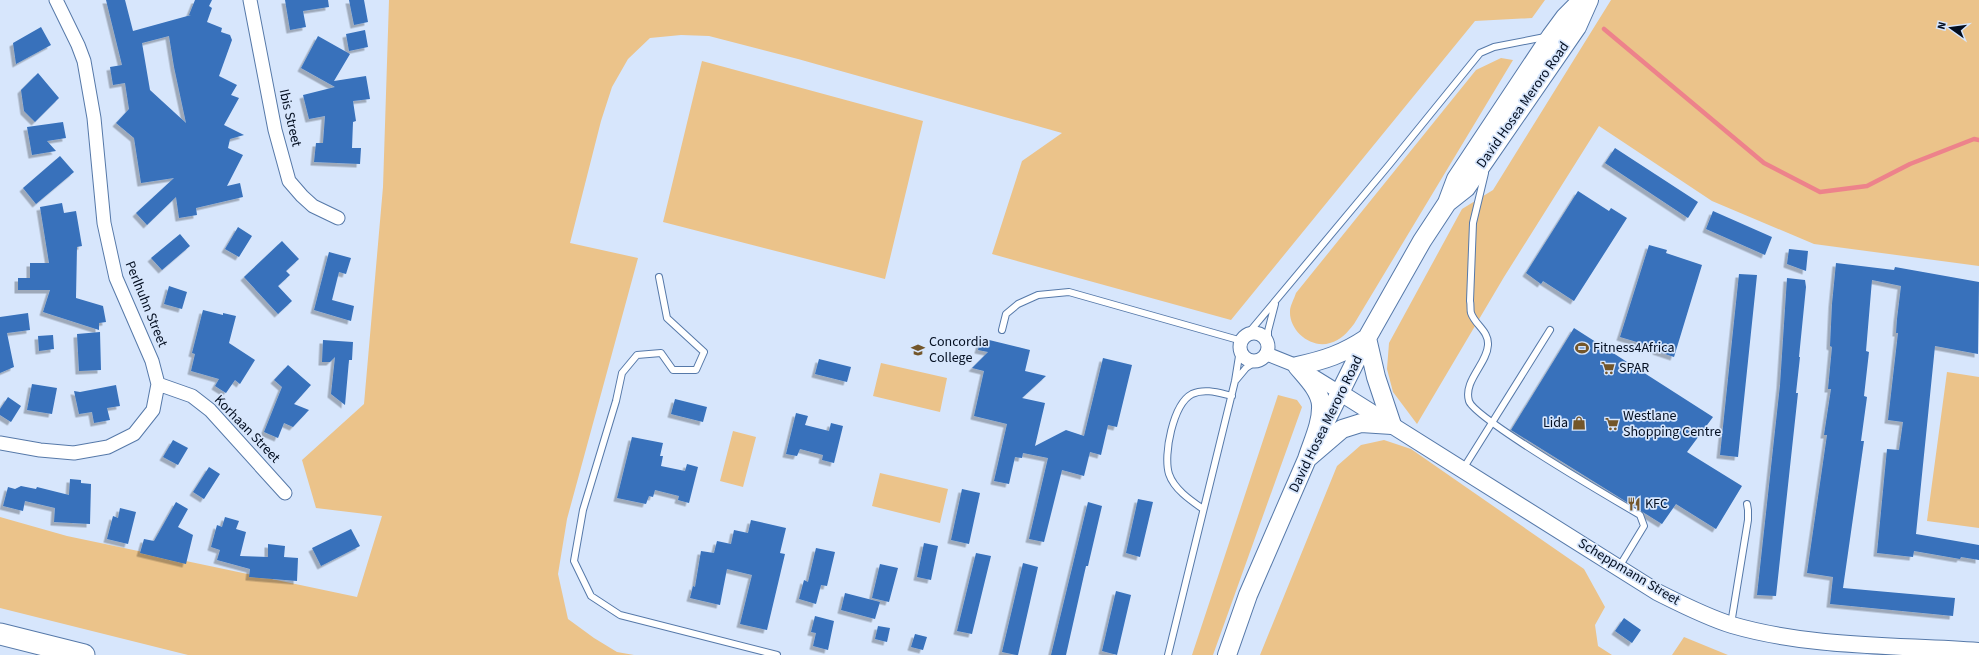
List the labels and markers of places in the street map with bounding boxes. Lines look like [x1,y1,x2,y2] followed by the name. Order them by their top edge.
[929,332,989,368] place label: Concordia College
[1593,338,1675,358] place label: Fitness4Africa
[1574,340,1590,356] sports icon: Fitness4Africa
[910,342,926,358] school or university icon: Concordia College
[1619,358,1649,378] place label: SPAR
[1600,360,1616,376] supermarket icon: SPAR
[1623,406,1721,442] place label: Westlane Shopping Centre
[1543,413,1568,433] place label: Lida
[1571,415,1587,431] shop icon: Lida
[1604,416,1620,432] supermarket icon: Westlane Shopping Centre
[1645,494,1668,514] place label: KFC
[1626,496,1642,512] restaurant icon: KFC

